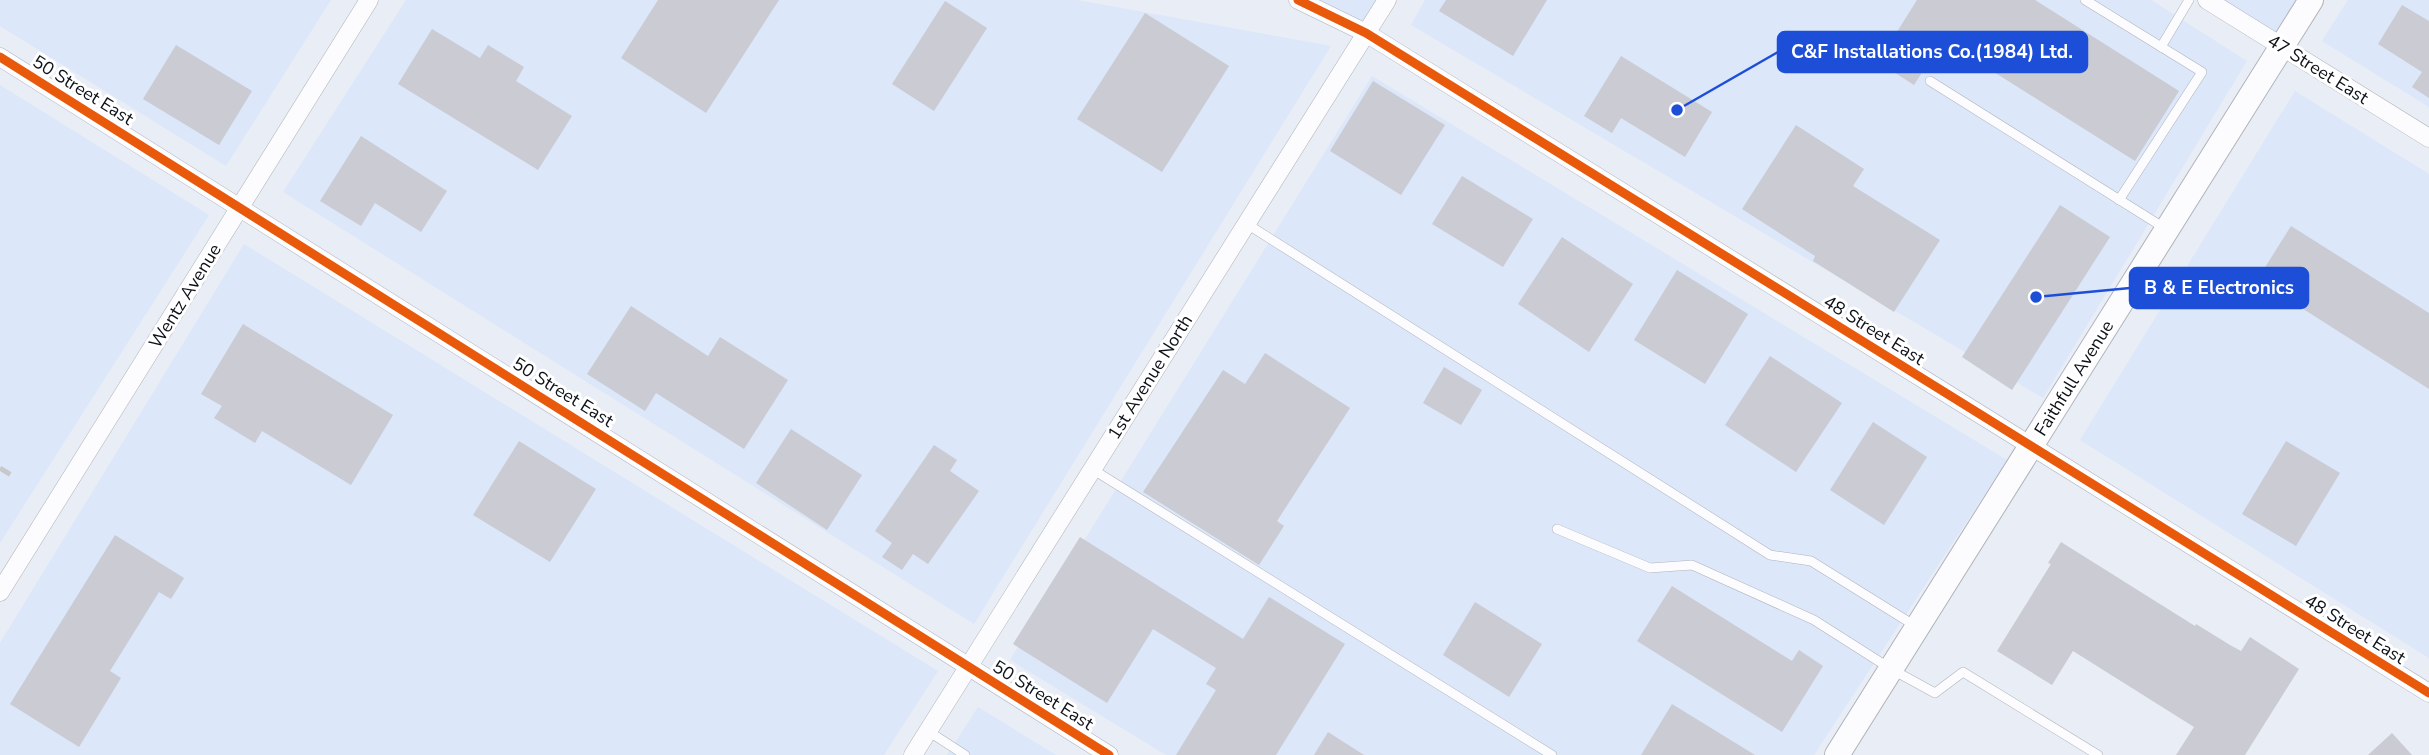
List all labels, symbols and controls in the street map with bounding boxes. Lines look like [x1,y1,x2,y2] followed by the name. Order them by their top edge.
[2263,28,2374,110] street label: 47 Street East
[1778,32,2087,72] callout: C&F Installations Co.(1984) Ltd.
[1791,39,2073,65] text: C&F Installations Co.(1984) Ltd.
[28,49,139,131] street label: 50 Street East
[143,239,227,353] street label: Wentz Avenue
[2130,268,2308,308] callout: B & E Electronics
[2144,275,2294,301] text: B & E Electronics
[1819,289,1930,371] street label: 48 Street East
[1102,310,1198,444] street label: 1st Avenue North
[2029,316,2119,440] street label: Faithfull Avenue
[508,351,619,433] street label: 50 Street East
[2300,588,2411,670] street label: 48 Street East
[988,654,1099,736] street label: 50 Street East

